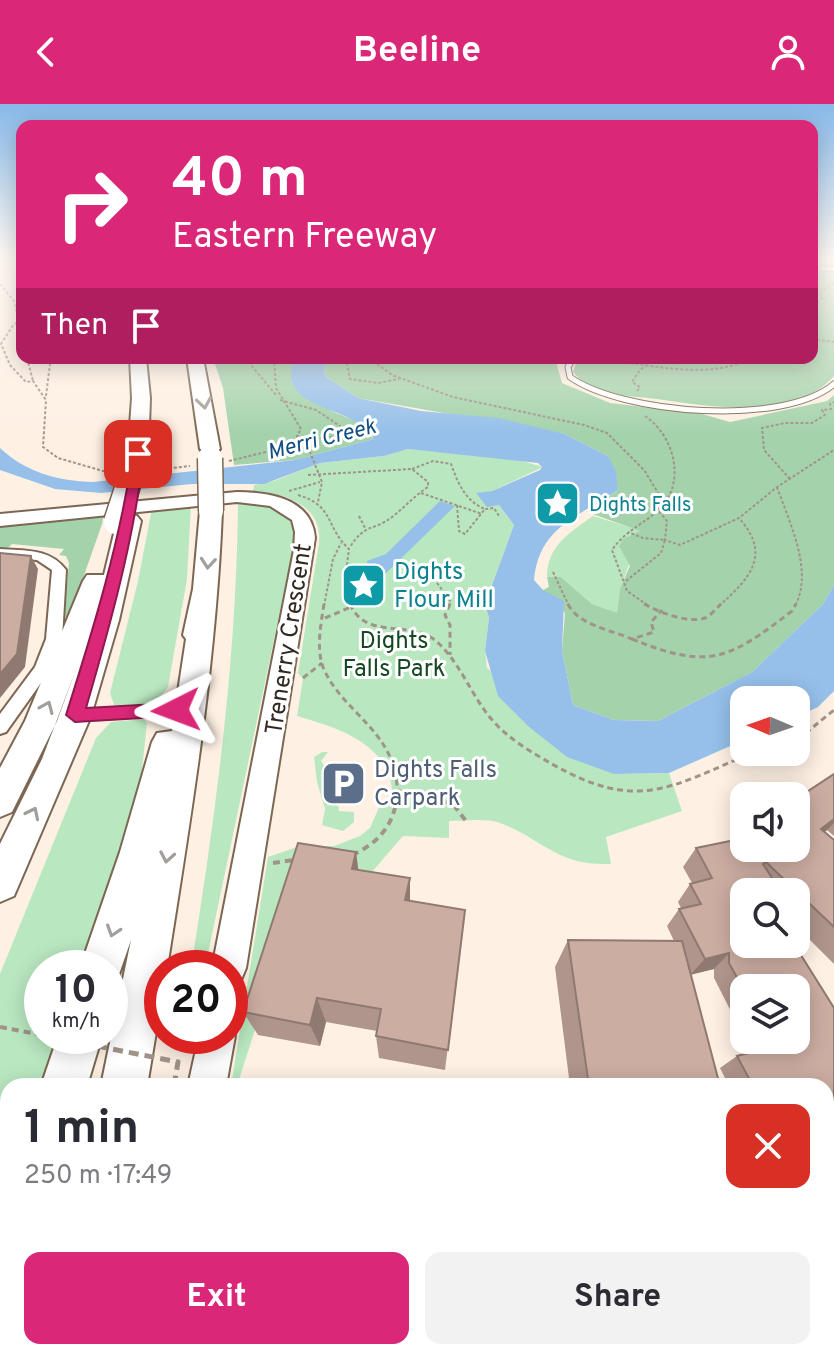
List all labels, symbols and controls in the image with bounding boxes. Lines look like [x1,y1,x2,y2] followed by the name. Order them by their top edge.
[353,29,481,75] text: Beeline
[24,30,68,74] icon: back
[766,30,810,74] icon: person
[172,146,308,216] text: 40 m
[40,152,144,256] icon: right
[172,215,437,261] text: Eastern Freeway
[124,304,168,348] icon: arrive
[40,308,108,345] text: Then
[195,396,212,410] one-way arrow
[265,414,379,467] water label: Merri Creek
[104,420,172,488] pin
[116,432,160,476] icon: arrive
[534,480,582,528] place icon: Dights Falls
[589,493,691,519] place label: Dights Falls
[260,541,320,737] street label: Trenerry Crescent
[200,557,217,570] one-way arrow
[394,558,494,616] place label: Dights Flour Mill
[339,561,387,609] place icon: Dights Flour Mill
[342,627,446,685] park label: Dights Falls Park
[134,668,218,752] position arrow
[730,686,810,766] north arrow
[730,686,810,1054] map controls
[37,701,53,715] one-way arrow
[374,756,497,814] place label: Dights Falls Carpark
[319,759,367,807] parking icon: Dights Falls Carpark
[730,782,810,862] button: sound
[23,807,39,822] one-way arrow
[159,850,176,864] one-way arrow
[730,878,810,958] button: search
[107,923,123,937] one-way arrow
[144,950,248,1054] speed limit sign: 20
[55,967,97,1017] text: 10
[730,974,810,1054] button: layers
[52,1009,100,1035] text: km/h
[24,1100,139,1160] text: 1 min
[726,1104,810,1188] button: close
[24,1160,172,1193] text: 250 m · 17:49
[24,1252,409,1344] button: Exit
[425,1252,810,1344] button: Share

